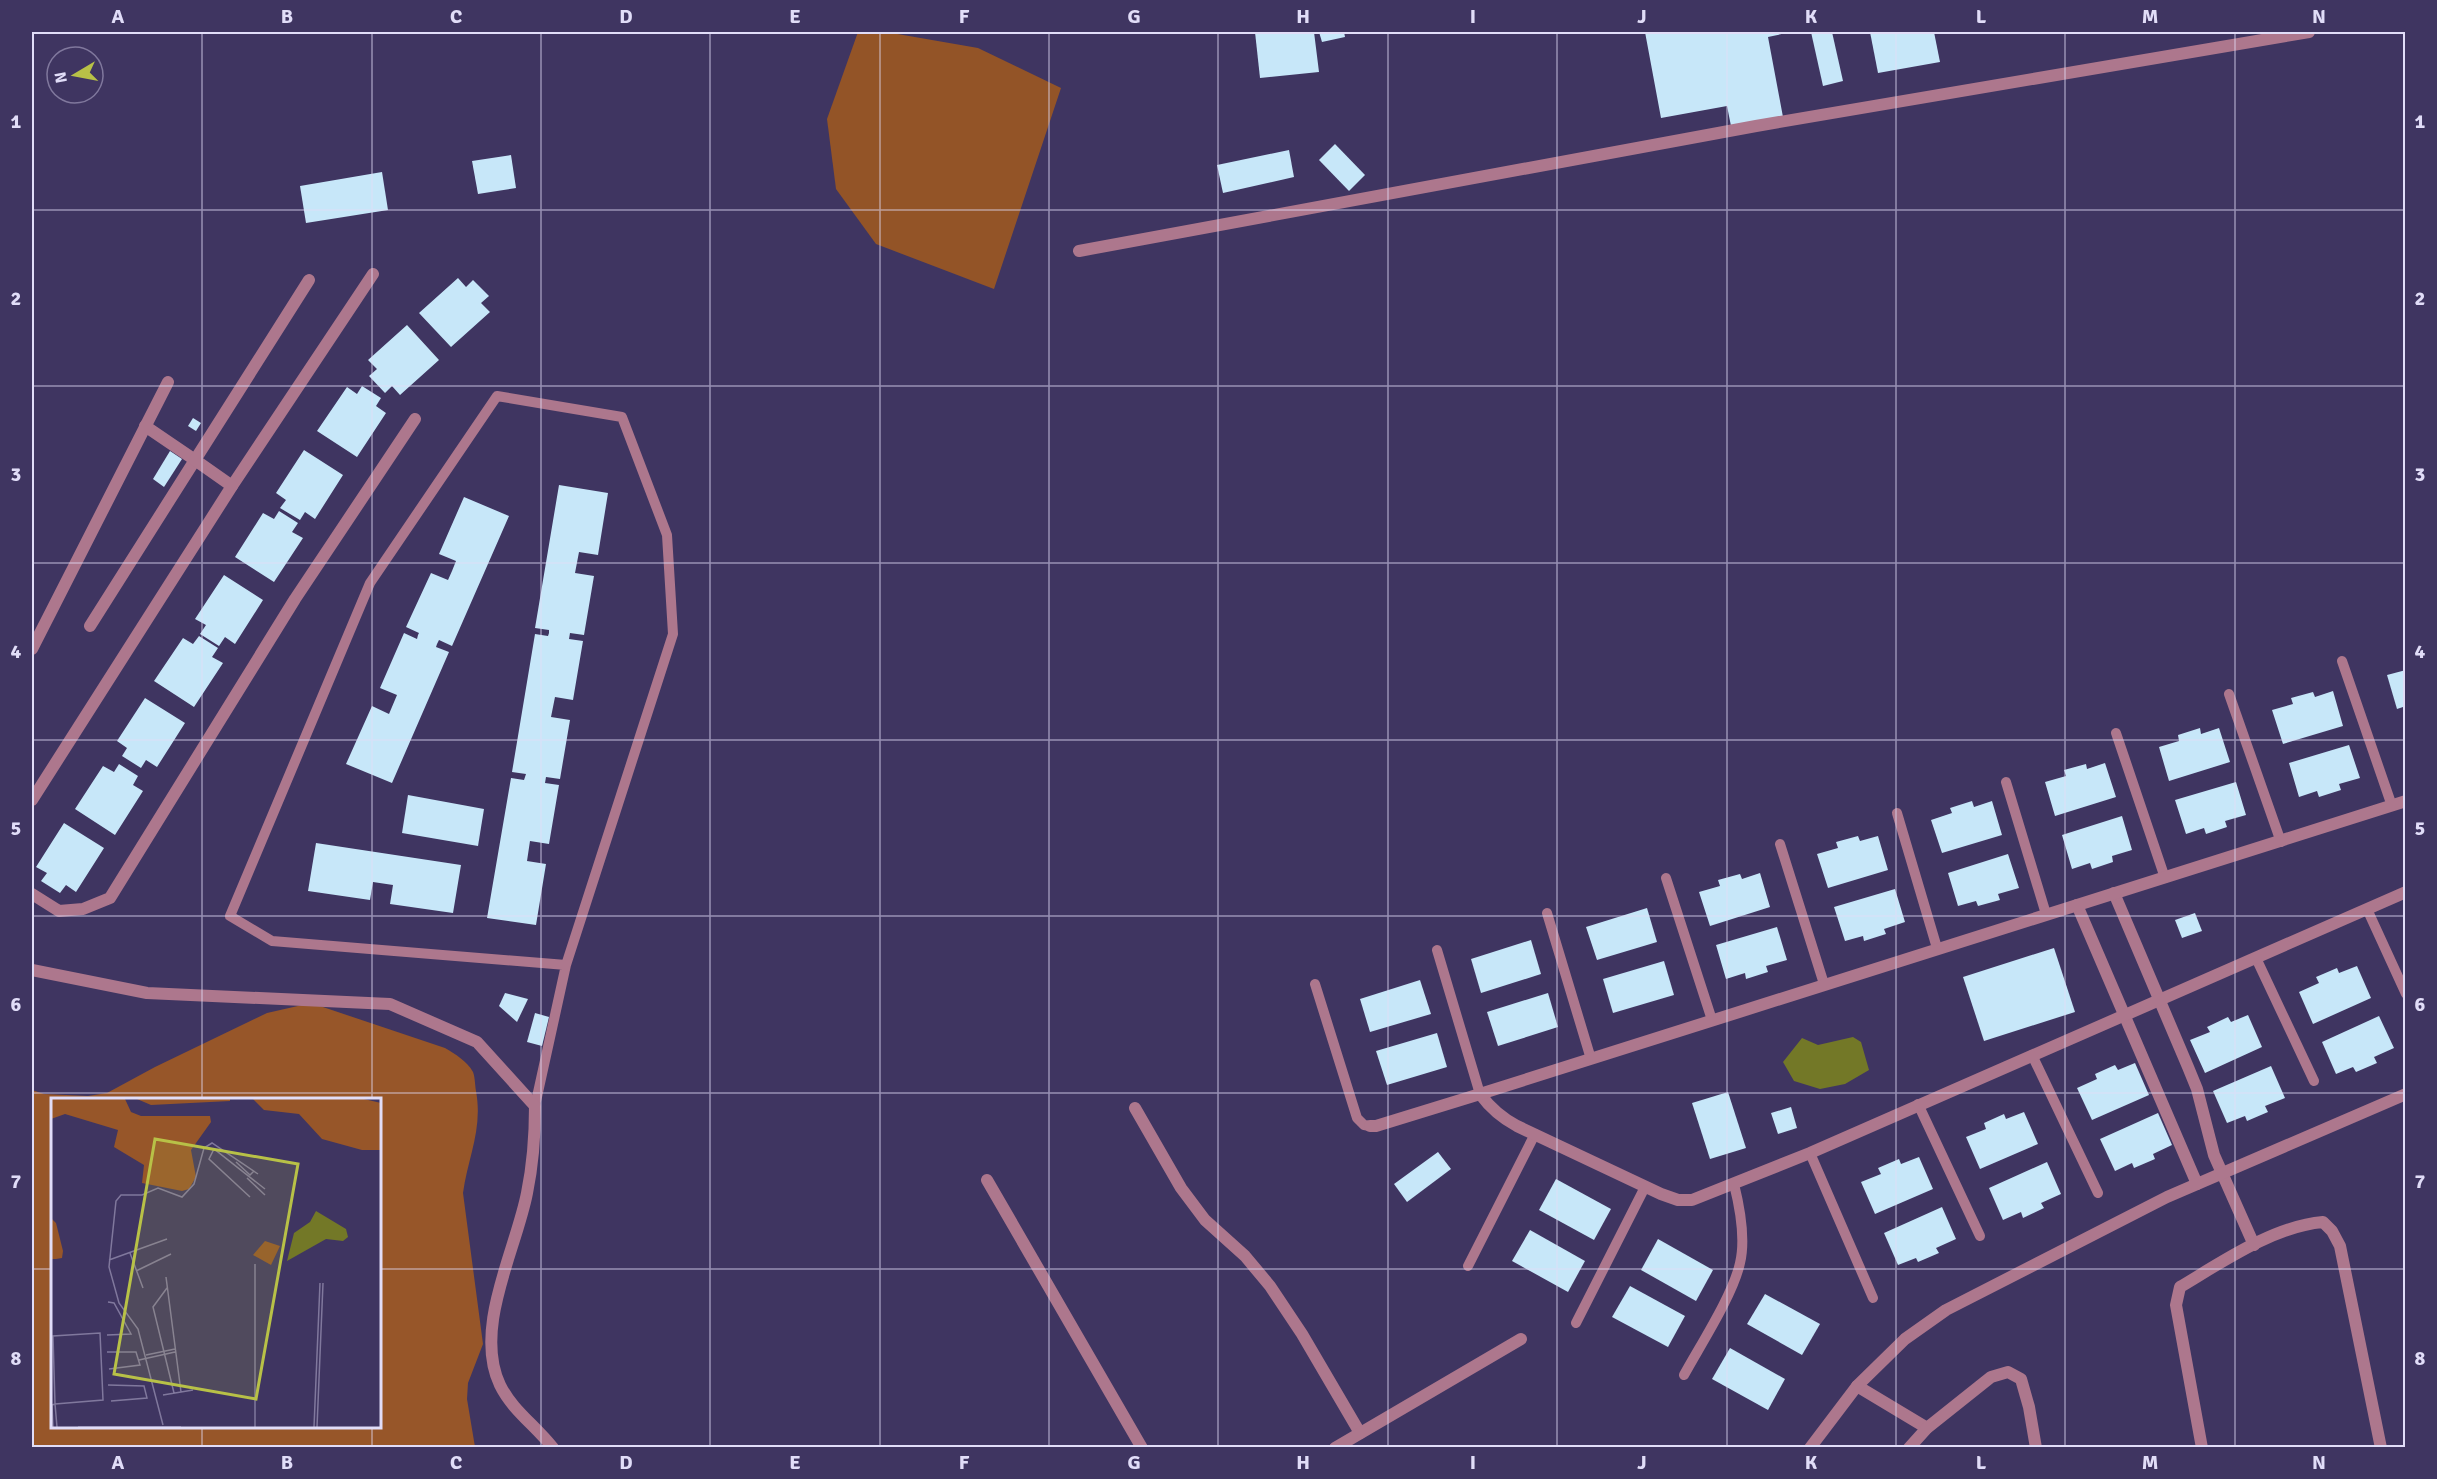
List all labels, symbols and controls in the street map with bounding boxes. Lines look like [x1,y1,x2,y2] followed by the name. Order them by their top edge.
[112,4,125,29] text: A
[281,4,293,29] text: B
[450,4,462,29] text: C
[619,4,633,29] text: D
[789,4,801,29] text: E
[959,4,970,29] text: F
[1127,4,1141,29] text: G
[1296,4,1310,29] text: H
[1470,4,1476,29] text: I
[1637,4,1647,29] text: J
[1805,4,1818,29] text: K
[1976,4,1987,29] text: L
[2142,4,2158,29] text: M
[2312,4,2326,29] text: N
[45,45,105,105] north arrow
[50,70,72,85] text: N
[11,109,22,134] text: 1
[2415,109,2426,134] text: 1
[11,286,21,311] text: 2
[2415,286,2425,311] text: 2
[11,462,21,487] text: 3
[2415,462,2425,487] text: 3
[11,639,22,664] text: 4
[2415,639,2426,664] text: 4
[11,816,21,841] text: 5
[2415,816,2425,841] text: 5
[11,992,22,1017] text: 6
[2415,992,2426,1017] text: 6
[51,1098,381,1428] inset map
[11,1169,22,1194] text: 7
[2415,1169,2426,1194] text: 7
[11,1346,22,1371] text: 8
[2415,1346,2426,1371] text: 8
[112,1450,125,1475] text: A
[281,1450,293,1475] text: B
[450,1450,462,1475] text: C
[619,1450,633,1475] text: D
[789,1450,801,1475] text: E
[959,1450,970,1475] text: F
[1127,1450,1141,1475] text: G
[1296,1450,1310,1475] text: H
[1470,1450,1476,1475] text: I
[1637,1450,1647,1475] text: J
[1805,1450,1818,1475] text: K
[1976,1450,1987,1475] text: L
[2142,1450,2158,1475] text: M
[2312,1450,2326,1475] text: N

